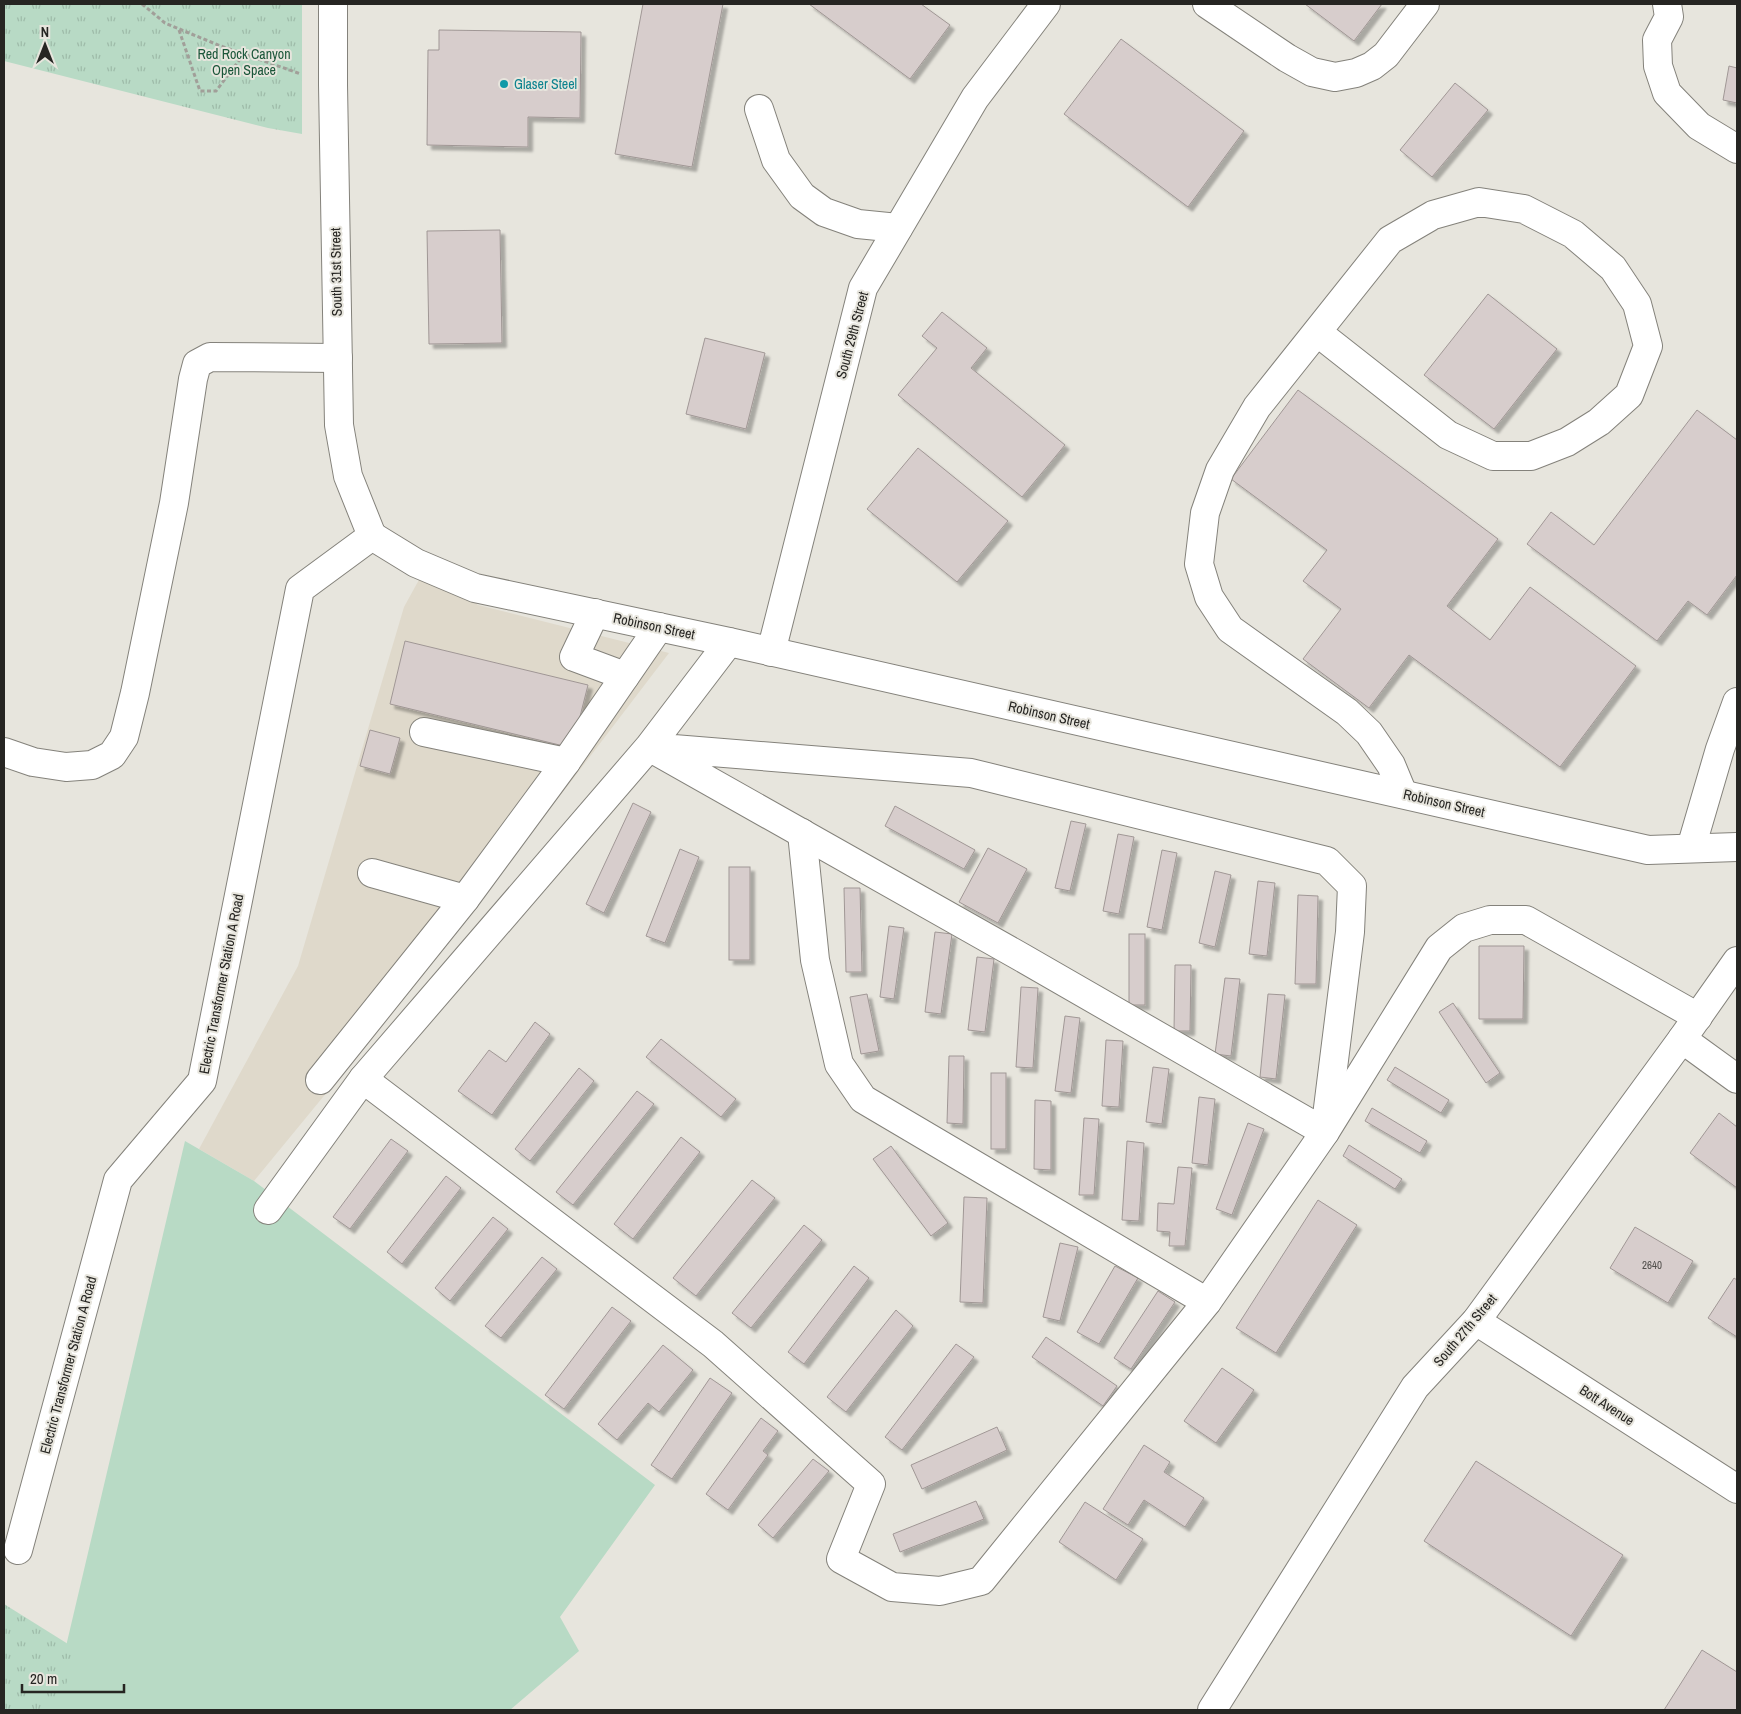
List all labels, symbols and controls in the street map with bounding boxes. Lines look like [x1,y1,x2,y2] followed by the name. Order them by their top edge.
[20,20,70,70] north arrow
[41,23,49,41] text: N
[197,45,291,79] park label: Red Rock Canyon Open Space
[514,75,577,93] place label: Glaser Steel
[498,78,510,90] marker: Glaser Steel
[326,227,346,317] street label: South 31st Street
[832,290,872,380] street label: South 29th Street
[612,609,696,643] street label: Robinson Street
[1007,697,1091,733] street label: Robinson Street
[1402,785,1486,821] street label: Robinson Street
[195,892,247,1076] street label: Electric Transformer Station A Road
[1642,1258,1662,1272] house number: 2640
[36,1274,100,1456] street label: Electric Transformer Station A Road
[1429,1290,1501,1370] street label: South 27th Street
[1576,1381,1638,1429] street label: Bott Avenue
[22,1662,125,1694] scale bar
[30,1668,57,1689] text: 20 m

